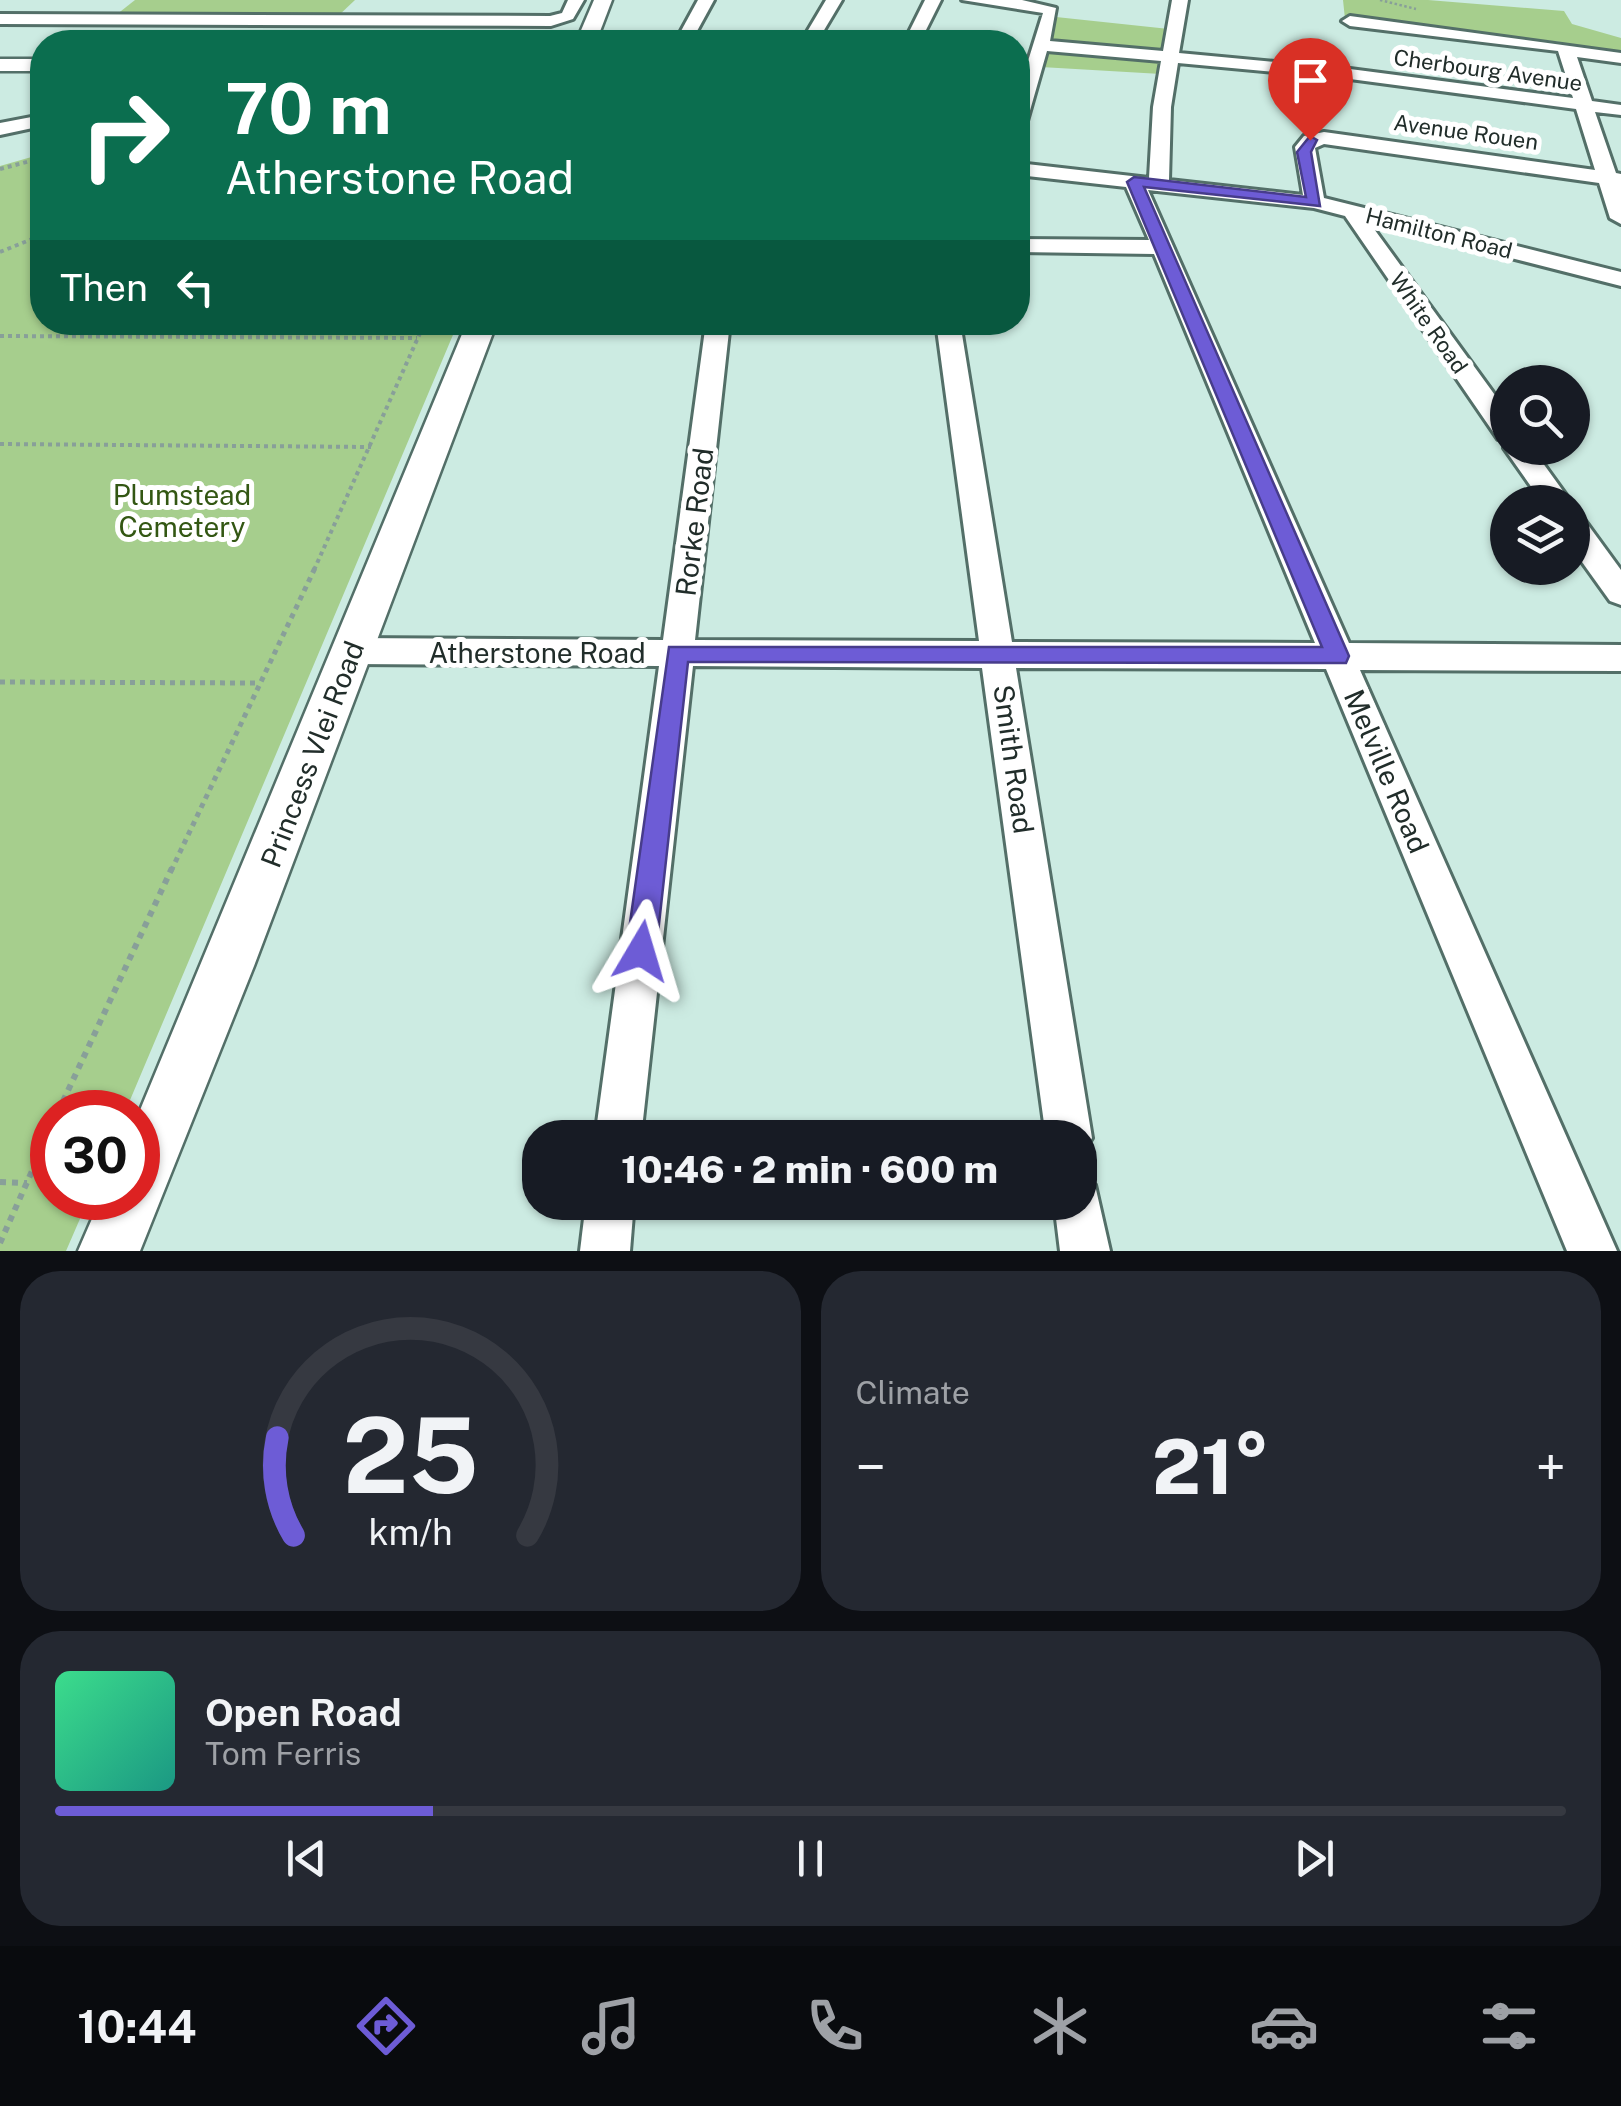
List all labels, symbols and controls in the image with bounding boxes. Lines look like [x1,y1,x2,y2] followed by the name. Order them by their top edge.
[1268,38,1353,141] pin
[1392,44,1584,96] street label: Cherbourg Avenue
[1283,53,1338,108] icon: arrive
[225,67,392,150] text: 70 m
[60,70,190,200] icon: right
[1392,109,1540,155] street label: Avenue Rouen
[225,151,574,204] text: Atherstone Road
[1363,202,1515,264] street label: Hamilton Road
[168,260,223,315] icon: left
[60,265,148,310] text: Then
[1385,268,1473,378] street label: White Road
[1490,365,1590,585] map controls
[1490,365,1590,465] button: search
[669,446,719,598] street label: Rorke Road
[113,478,251,543] park label: Plumstead Cemetery
[1490,485,1590,585] button: layers
[254,636,370,872] street label: Princess Vlei Road
[428,636,646,669] street label: Atherstone Road
[987,682,1041,836] street label: Smith Road
[1338,684,1436,858] street label: Melville Road
[589,899,693,1003] position arrow
[30,1090,160,1220] speed limit sign: 30
[621,1147,998,1192] text: 10:46 · 2 min · 600 m
[856,1374,970,1411] text: Climate
[342,1394,478,1516] text: 25
[1152,1423,1270,1511] text: 21°
[856,1435,886,1499] text: −
[1536,1435,1566,1499] text: +
[368,1511,452,1553] text: km/h
[205,1690,402,1735] text: Open Road
[205,1735,361,1772] text: Tom Ferris
[279,1831,334,1886] icon: previous
[783,1831,838,1886] icon: pause
[1287,1831,1342,1886] icon: next
[351,1991,421,2061] icon: directions
[576,1991,646,2061] icon: music
[800,1991,870,2061] icon: phone
[1025,1991,1095,2061] icon: climate
[1249,1991,1319,2061] icon: car
[1474,1991,1544,2061] icon: filters
[77,2000,197,2053] text: 10:44

